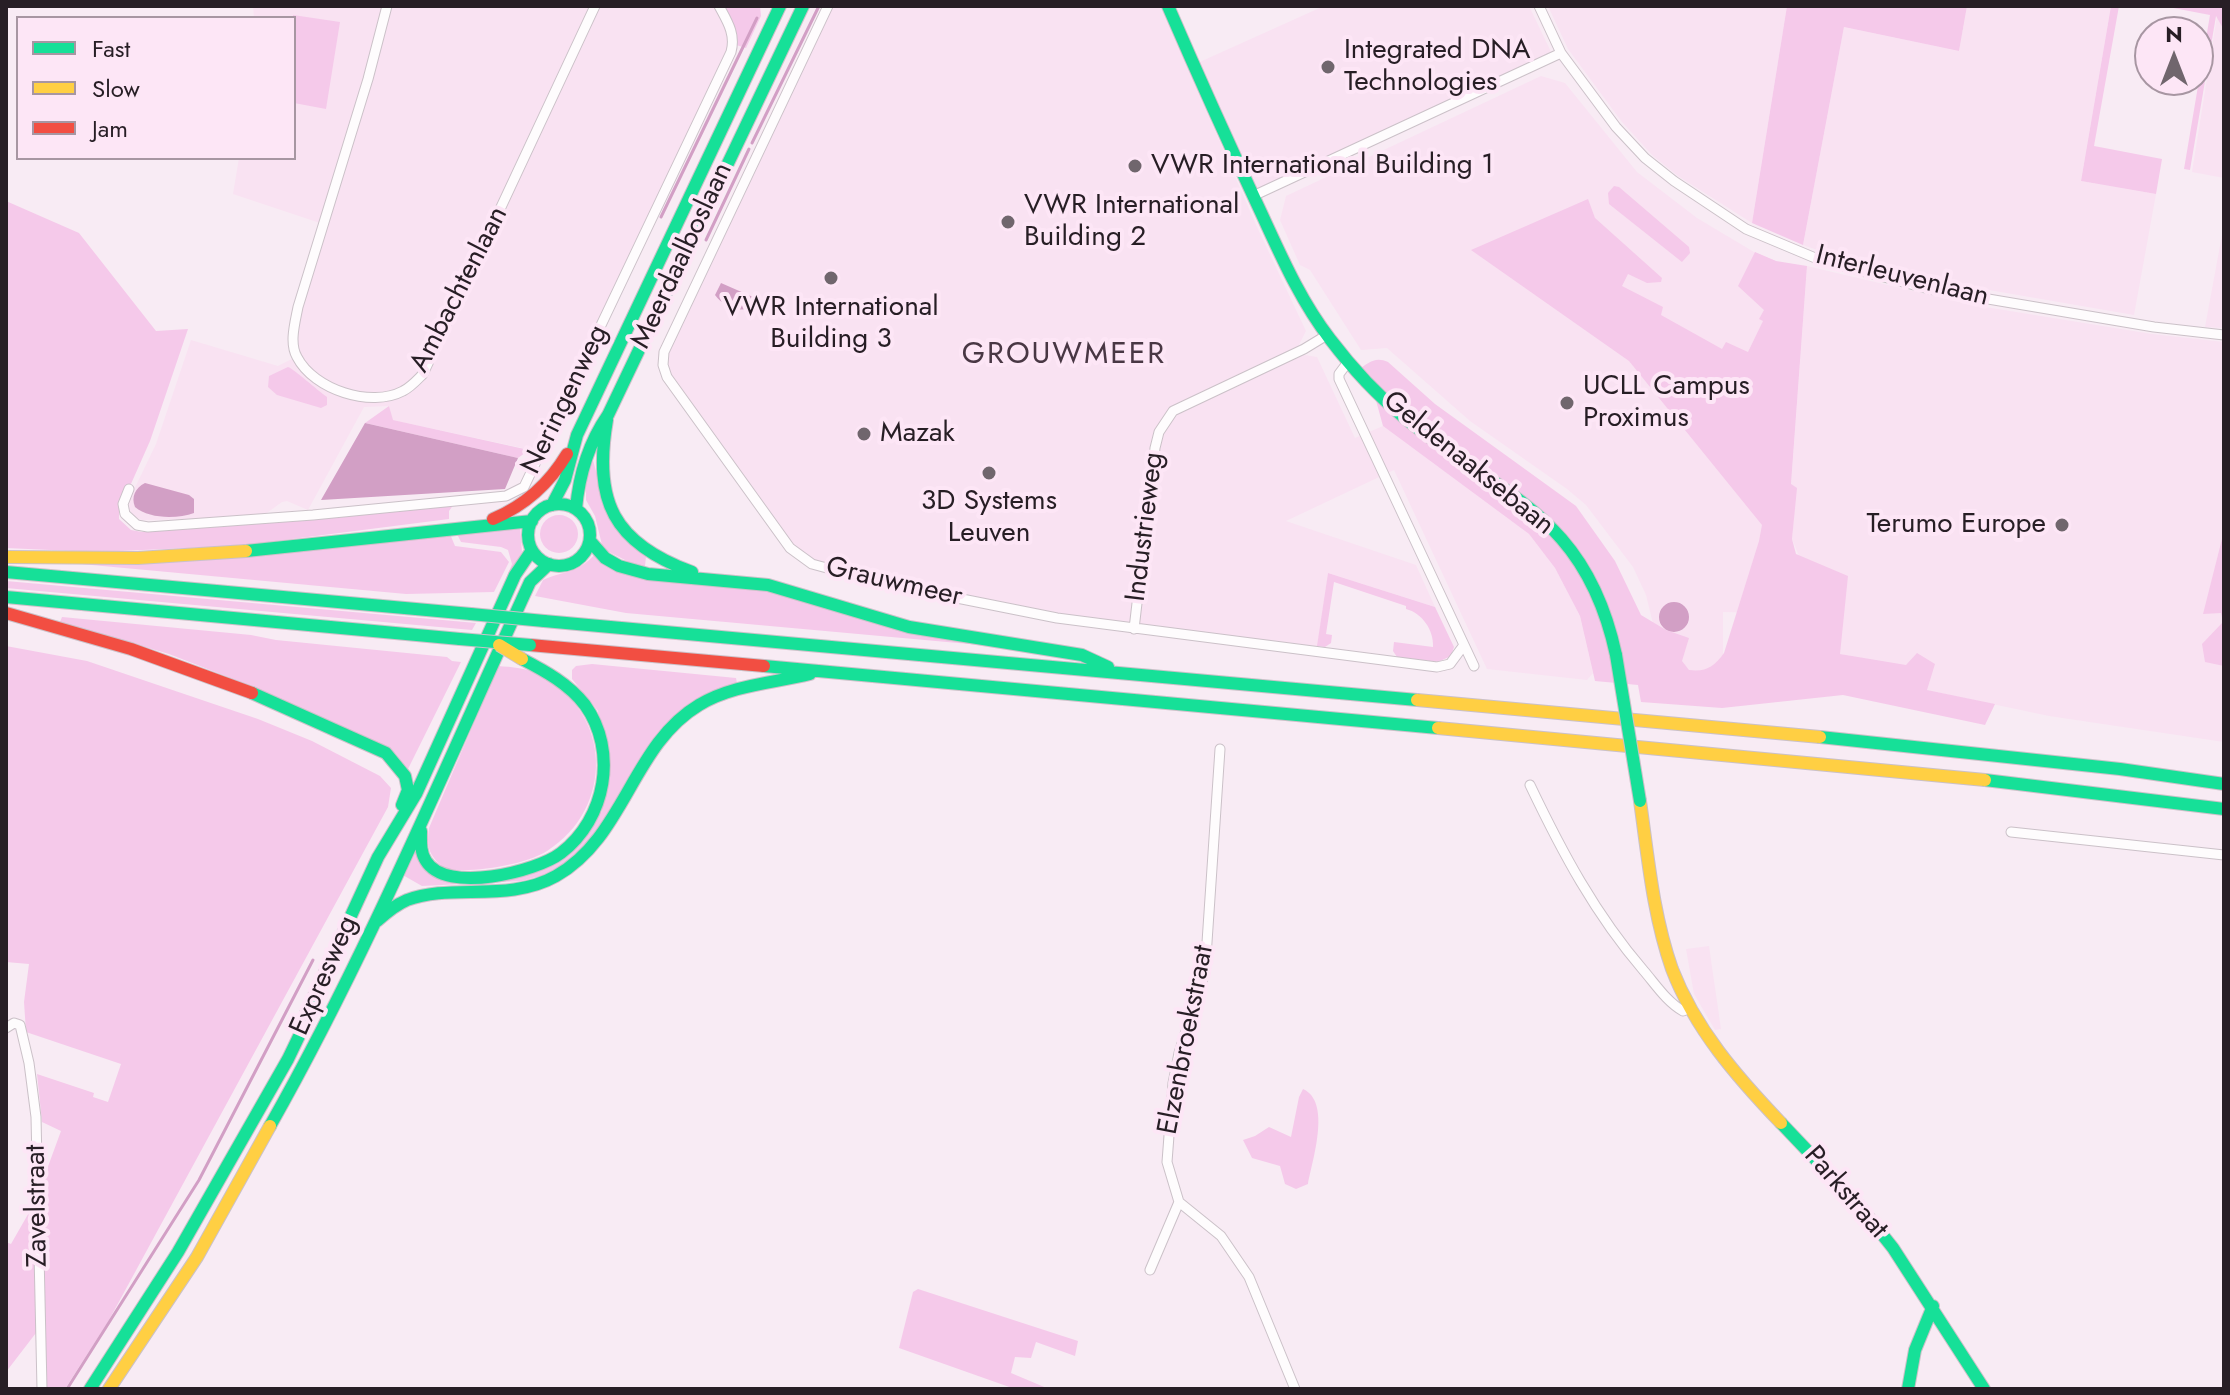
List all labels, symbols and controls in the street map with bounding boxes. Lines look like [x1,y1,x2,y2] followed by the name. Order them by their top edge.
[16,16,296,160] legend
[2134,16,2214,96] north arrow
[2165,18,2183,50] text: N
[92,31,130,66] text: Fast
[1344,34,1530,100] place label: Integrated DNA Technologies
[1319,58,1337,76] marker: Integrated DNA Technologies
[92,71,140,106] text: Slow
[92,111,128,146] text: Jam
[1151,149,1494,183] place label: VWR International Building 1
[1126,157,1144,175] marker: VWR International Building 1
[625,158,741,354] street label: Meerdaalboslaan
[1024,189,1239,255] place label: VWR International Building 2
[404,201,516,379] street label: Ambachtenlaan
[999,213,1017,231] marker: VWR International Building 2
[1812,239,1992,315] street label: Interleuvenlaan
[822,269,840,287] marker: VWR International Building 3
[723,291,939,357] place label: VWR International Building 3
[515,320,617,480] street label: Neringenweg
[962,338,1166,374] district label: GROUWMEER
[1583,370,1750,436] place label: UCLL Campus Proximus
[1376,385,1560,543] street label: Geldenaaksebaan
[1558,394,1576,412] marker: UCLL Campus Proximus
[880,417,955,451] place label: Mazak
[855,425,873,443] marker: Mazak
[1120,450,1172,604] street label: Industrieweg
[980,464,998,482] marker: 3D Systems Leuven
[921,485,1057,551] place label: 3D Systems Leuven
[1867,508,2046,542] place label: Terumo Europe
[2053,516,2071,534] marker: Terumo Europe
[823,551,965,615] street label: Grauwmeer
[284,911,366,1041] street label: Expresweg
[1152,943,1222,1137] street label: Elzenbroekstraat
[1796,1140,1894,1246] street label: Parkstraat
[20,1144,56,1268] street label: Zavelstraat

